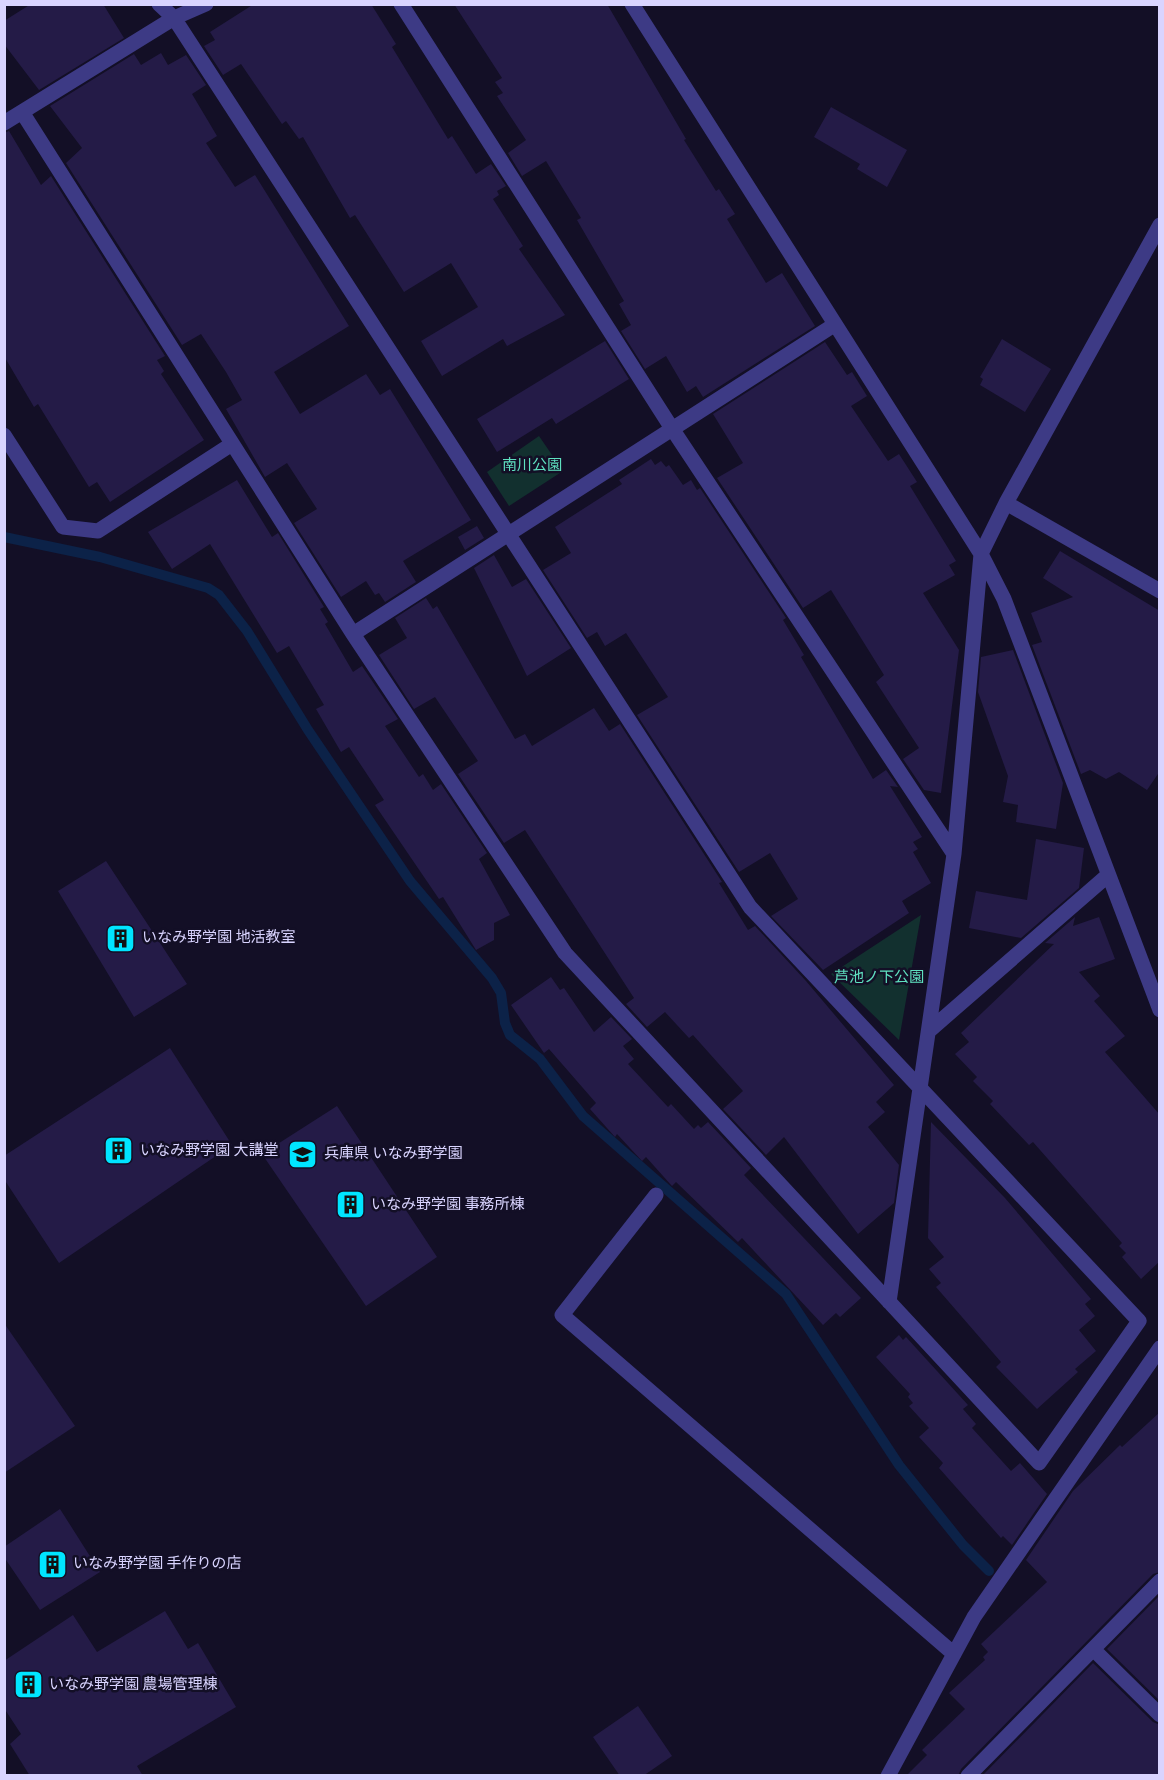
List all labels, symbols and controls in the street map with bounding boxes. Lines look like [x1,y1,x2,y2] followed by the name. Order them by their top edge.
[502,457,562,476] park label: 南川公園
[105,922,137,954] building icon: いなみ野学園 地活教室
[142,929,296,948] place label: いなみ野学園 地活教室
[834,969,924,988] park label: 芦池ノ下公園
[103,1135,135,1167] building icon: いなみ野学園 大講堂
[287,1138,319,1170] school or university icon: 兵庫県 いなみ野学園
[140,1142,279,1161] place label: いなみ野学園 大講堂
[324,1145,463,1164] place label: 兵庫県 いなみ野学園
[334,1189,366,1221] building icon: いなみ野学園 事務所棟
[371,1195,525,1215] place label: いなみ野学園 事務所棟
[36,1548,68,1580] building icon: いなみ野学園 手作りの店
[73,1555,242,1574] place label: いなみ野学園 手作りの店
[12,1669,44,1701] building icon: いなみ野学園 農場管理棟
[49,1675,218,1695] place label: いなみ野学園 農場管理棟

